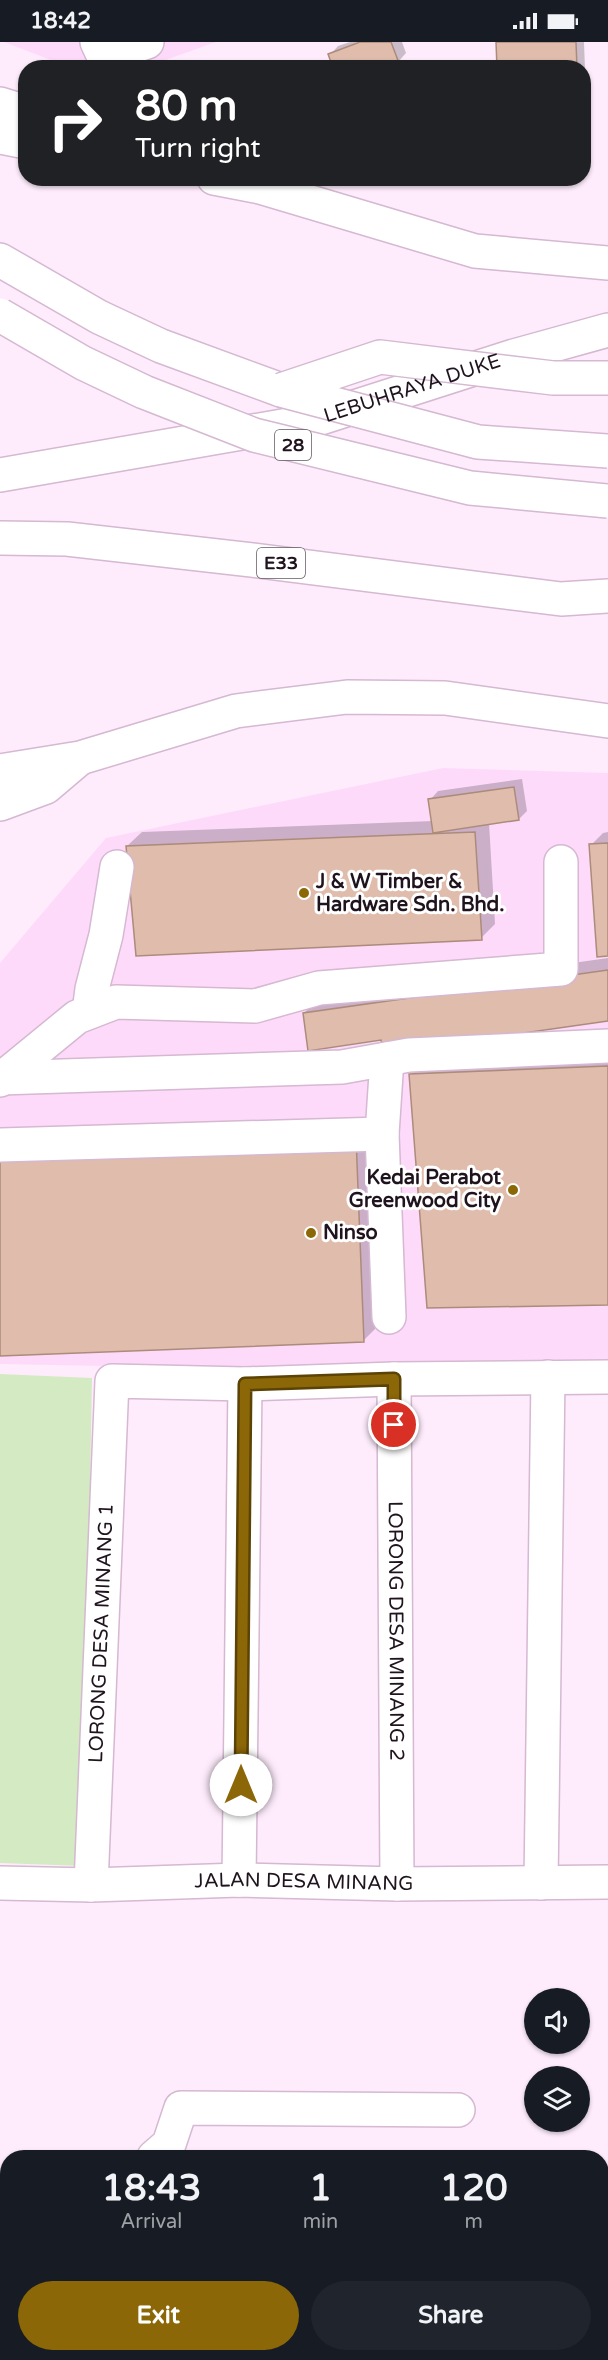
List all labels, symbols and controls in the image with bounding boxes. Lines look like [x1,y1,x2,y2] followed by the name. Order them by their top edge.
[30,8,91,34] text: 18:42
[135,81,237,132] text: 80 m
[36,84,114,162] icon: right
[135,132,261,165] text: Turn right
[321,349,504,428] street label: LEBUHRAYA DUKE
[275,430,311,460] road number: 28
[257,548,305,578] road number: E33
[315,870,504,917] place label: J & W Timber & Hardware Sdn. Bhd.
[297,886,311,900] marker: J & W Timber & Hardware Sdn. Bhd.
[349,1166,501,1213] place label: Kedai Perabot Greenwood City
[506,1183,520,1197] marker: Kedai Perabot Greenwood City
[323,1221,378,1245] place label: Ninso
[304,1226,318,1240] marker: Ninso
[368,1399,419,1450] pin
[377,1408,410,1441] icon: arrive
[383,1501,408,1761] street label: LORONG DESA MINANG 2
[84,1503,119,1764] street label: LORONG DESA MINANG 1
[209,1753,273,1817] position arrow
[194,1868,413,1896] street label: JALAN DESA MINANG
[524,1988,590,2132] map controls
[524,1988,590,2054] button: sound
[524,2066,590,2132] button: layers
[101,2167,201,2210] text: 18:43
[309,2167,332,2210] text: 1
[440,2167,508,2210] text: 120
[120,2210,182,2234] text: Arrival
[303,2210,338,2234] text: min
[464,2210,483,2234] text: m
[18,2281,299,2350] button: Exit
[311,2281,591,2350] button: Share

